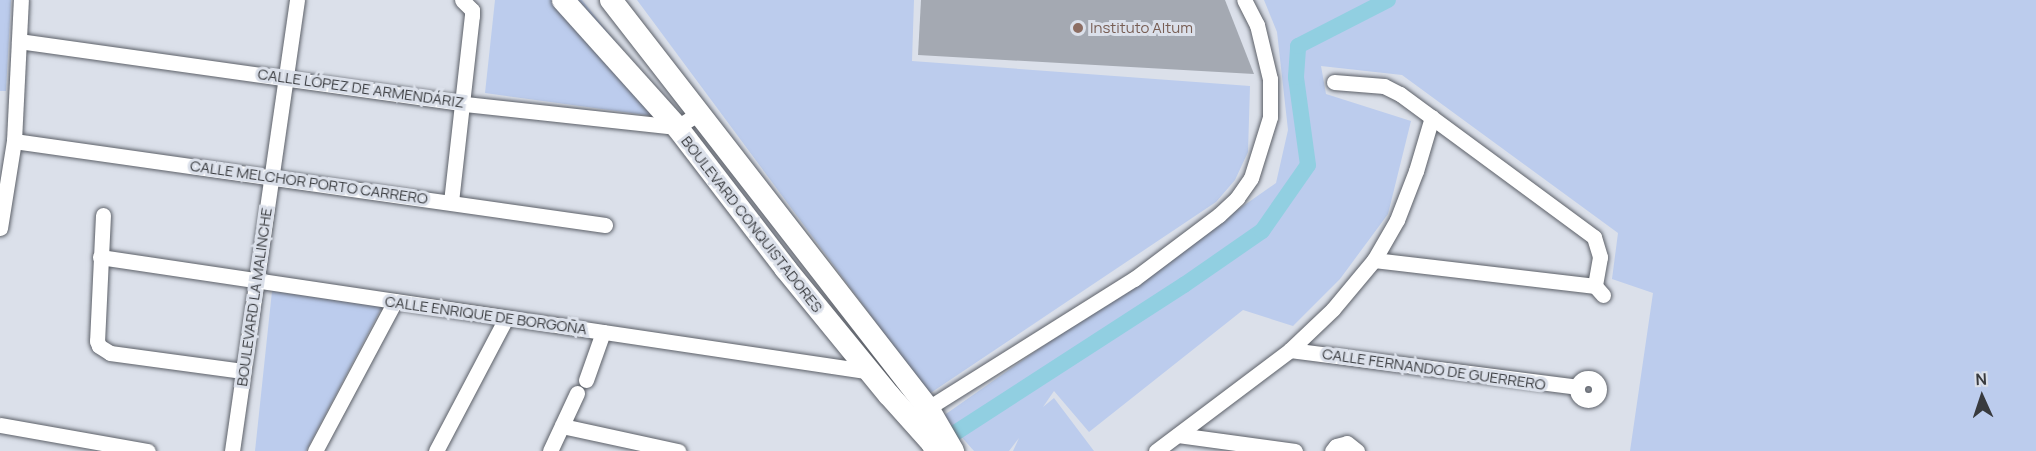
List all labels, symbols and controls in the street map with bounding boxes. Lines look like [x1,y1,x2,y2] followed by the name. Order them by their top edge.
[1090,19,1193,37] place label: Instituto Altum
[1071,21,1085,35] marker: Instituto Altum
[257,65,465,111] street label: CALLE LÓPEZ DE ARMENDÁRIZ
[678,132,826,316] street label: BOULEVARD CONQUISTADORES
[189,156,429,208] street label: CALLE MELCHOR PORTO CARRERO
[233,207,275,387] street label: BOULEVARD LA MALINCHE
[384,292,588,338] street label: CALLE ENRIQUE DE BORGOÑA
[1321,344,1547,394] street label: CALLE FERNANDO DE GUERRERO
[1952,367,2012,427] north arrow
[1975,368,1987,390] text: N

